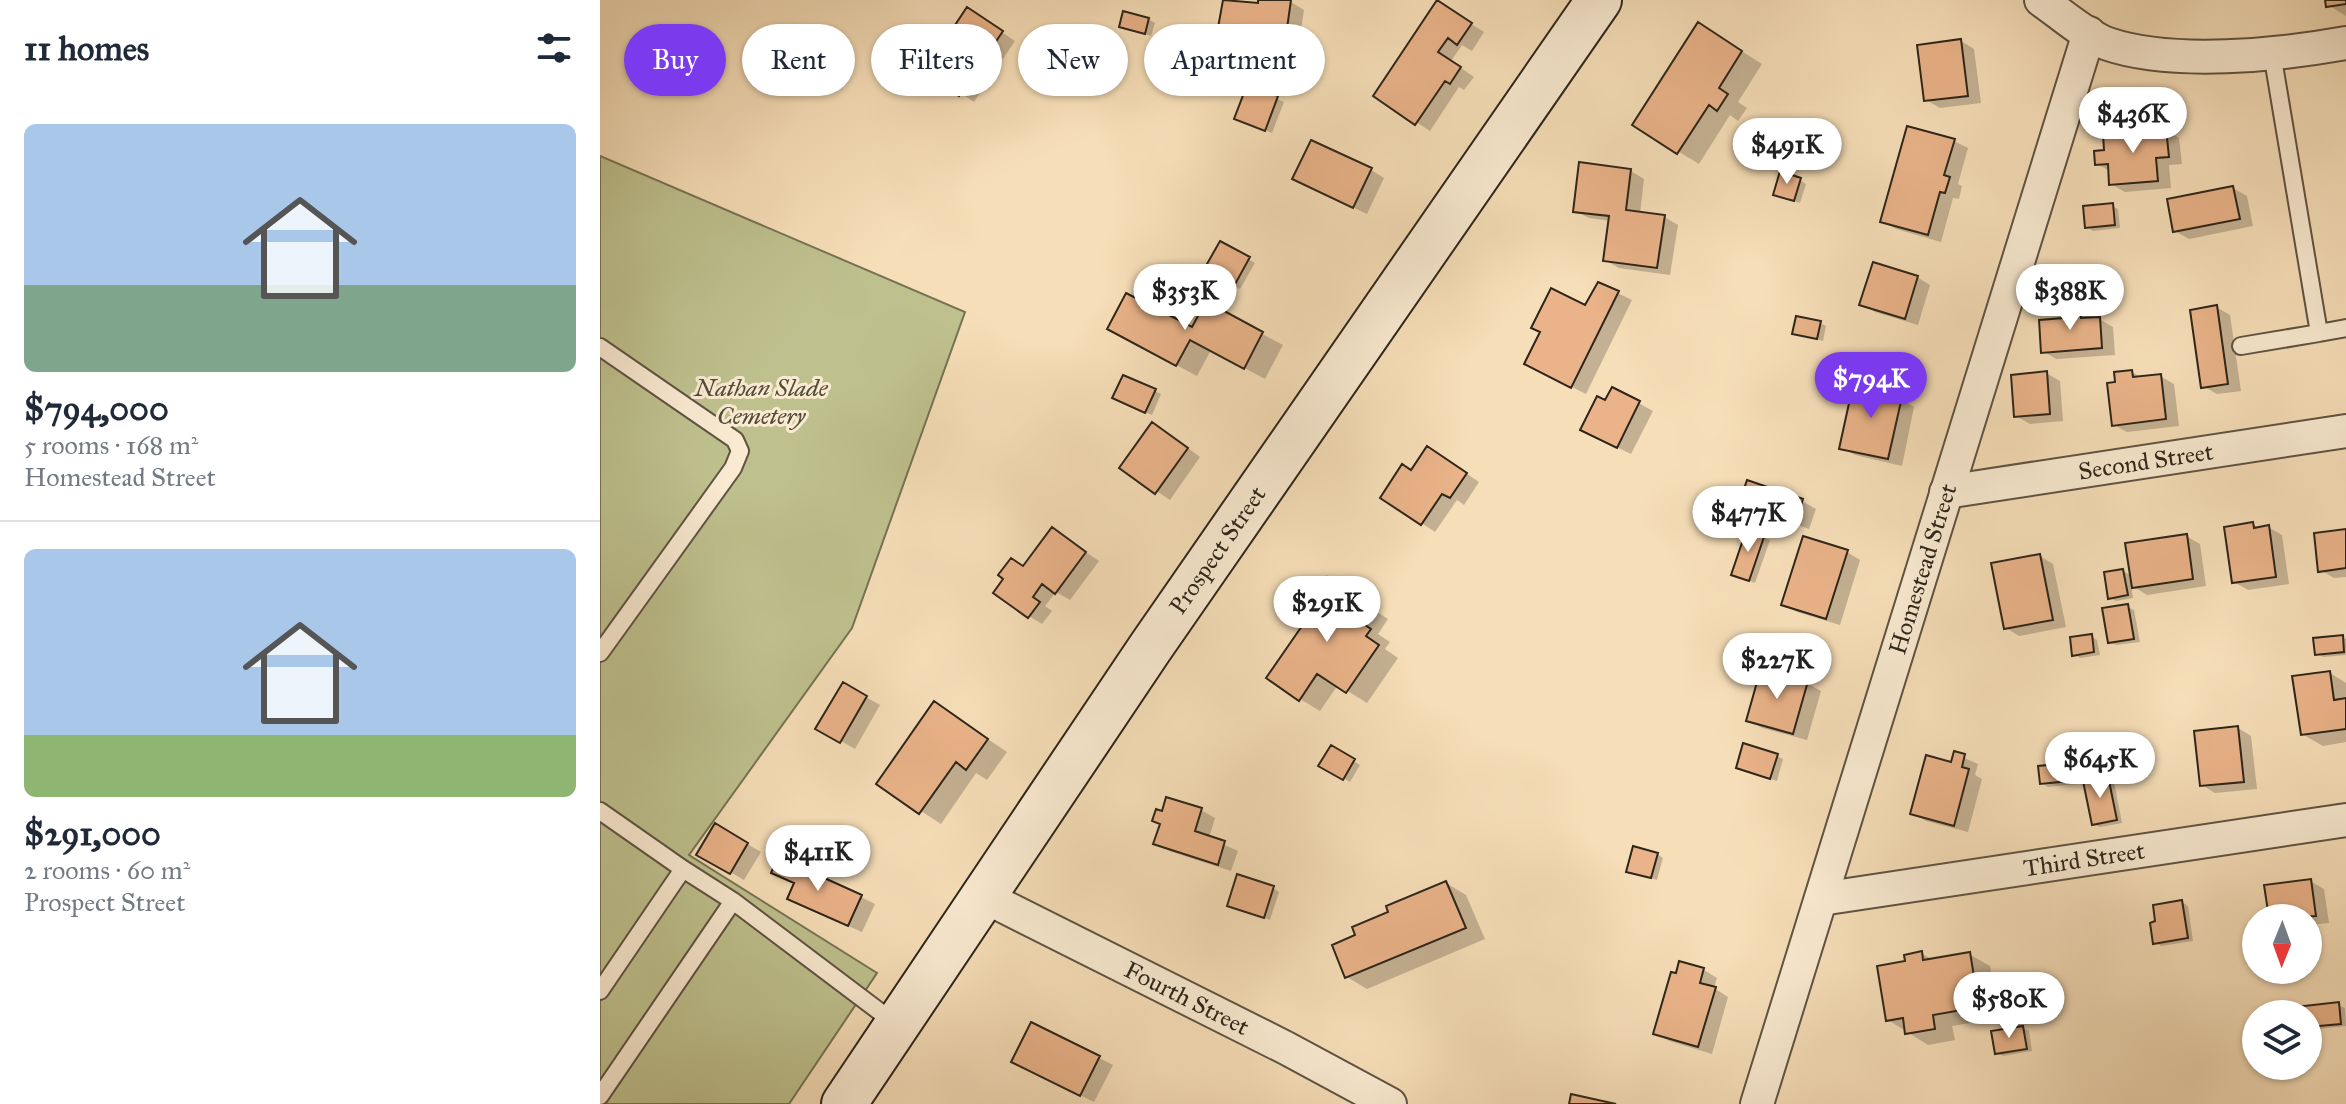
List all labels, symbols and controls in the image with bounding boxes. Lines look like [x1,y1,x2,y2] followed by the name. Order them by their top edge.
[624,24,726,96] chip: Buy
[742,24,855,96] chip: Rent
[871,24,1002,96] chip: Filters
[1018,24,1128,96] chip: New
[1144,24,1325,96] chip: Apartment
[532,26,576,70] icon: filters
[24,28,149,69] text: 11 homes
[2077,87,2189,155] pin: $436K
[2097,97,2169,129] text: $436K
[1731,118,1843,186] pin: $491K
[1751,128,1823,160] text: $491K
[228,176,372,320] icon: home
[1129,264,1241,332] pin: $353K
[2014,264,2126,332] pin: $388K
[1152,274,1218,306] text: $353K
[2034,274,2106,306] text: $388K
[1815,352,1927,420] pin: $794K
[1833,362,1909,394] text: $794K
[692,373,829,431] park label: Nathan Slade Cemetery
[24,388,169,429] text: $794,000
[24,429,198,461] text: 5 rooms · 168 m²
[2076,436,2216,487] street label: Second Street
[24,461,216,493] text: Homestead Street
[1163,480,1273,620] street label: Prospect Street
[1882,480,1963,658] street label: Homestead Street
[1692,486,1804,554] pin: $477K
[1710,496,1786,528] text: $477K
[1271,576,1383,644] pin: $291K
[1292,586,1362,618] text: $291K
[228,601,372,745] icon: home
[1721,633,1833,701] pin: $227K
[1741,643,1813,675] text: $227K
[2044,732,2156,800] pin: $645K
[2063,742,2137,774] text: $645K
[24,813,161,854] text: $291,000
[762,825,874,893] pin: $411K
[783,835,853,867] text: $411K
[2021,835,2147,883] street label: Third Street
[24,854,190,886] text: 2 rooms · 60 m²
[24,886,185,918] text: Prospect Street
[2242,904,2322,984] north arrow
[2242,904,2322,1080] map controls
[1119,954,1255,1042] street label: Fourth Street
[1953,972,2065,1040] pin: $580K
[1971,982,2047,1014] text: $580K
[2242,1000,2322,1080] button: layers

